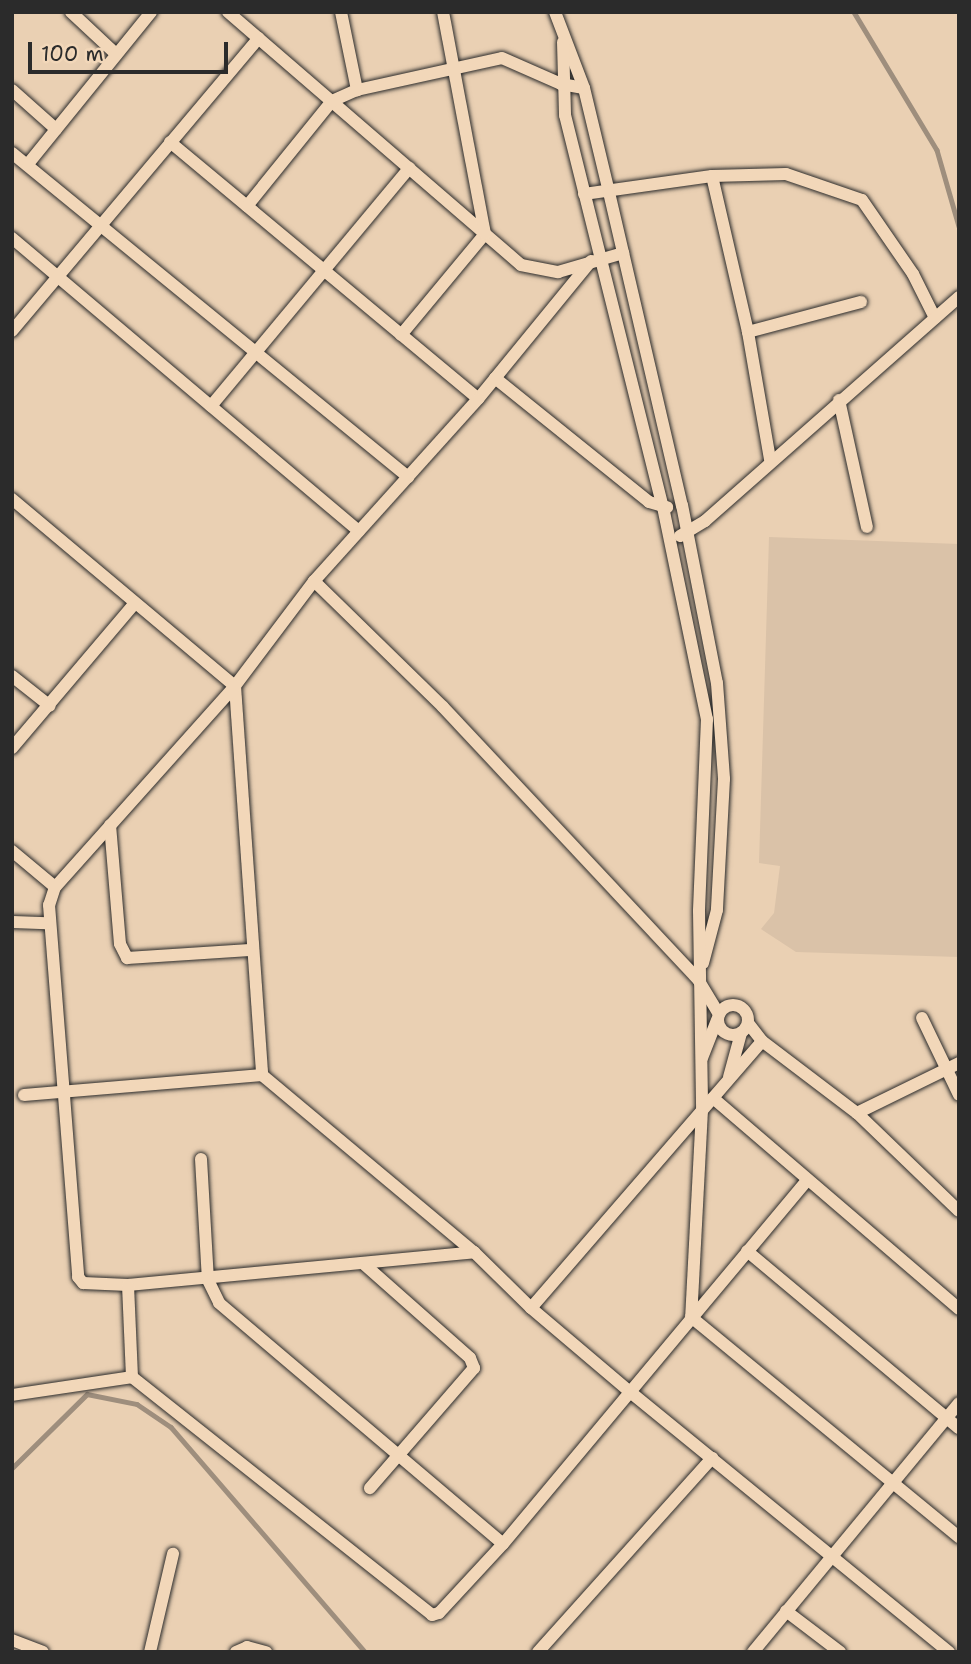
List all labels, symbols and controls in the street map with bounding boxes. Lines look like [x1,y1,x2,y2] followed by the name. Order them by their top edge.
[32,28,231,72] scale bar
[41,40,104,68] text: 100 m

